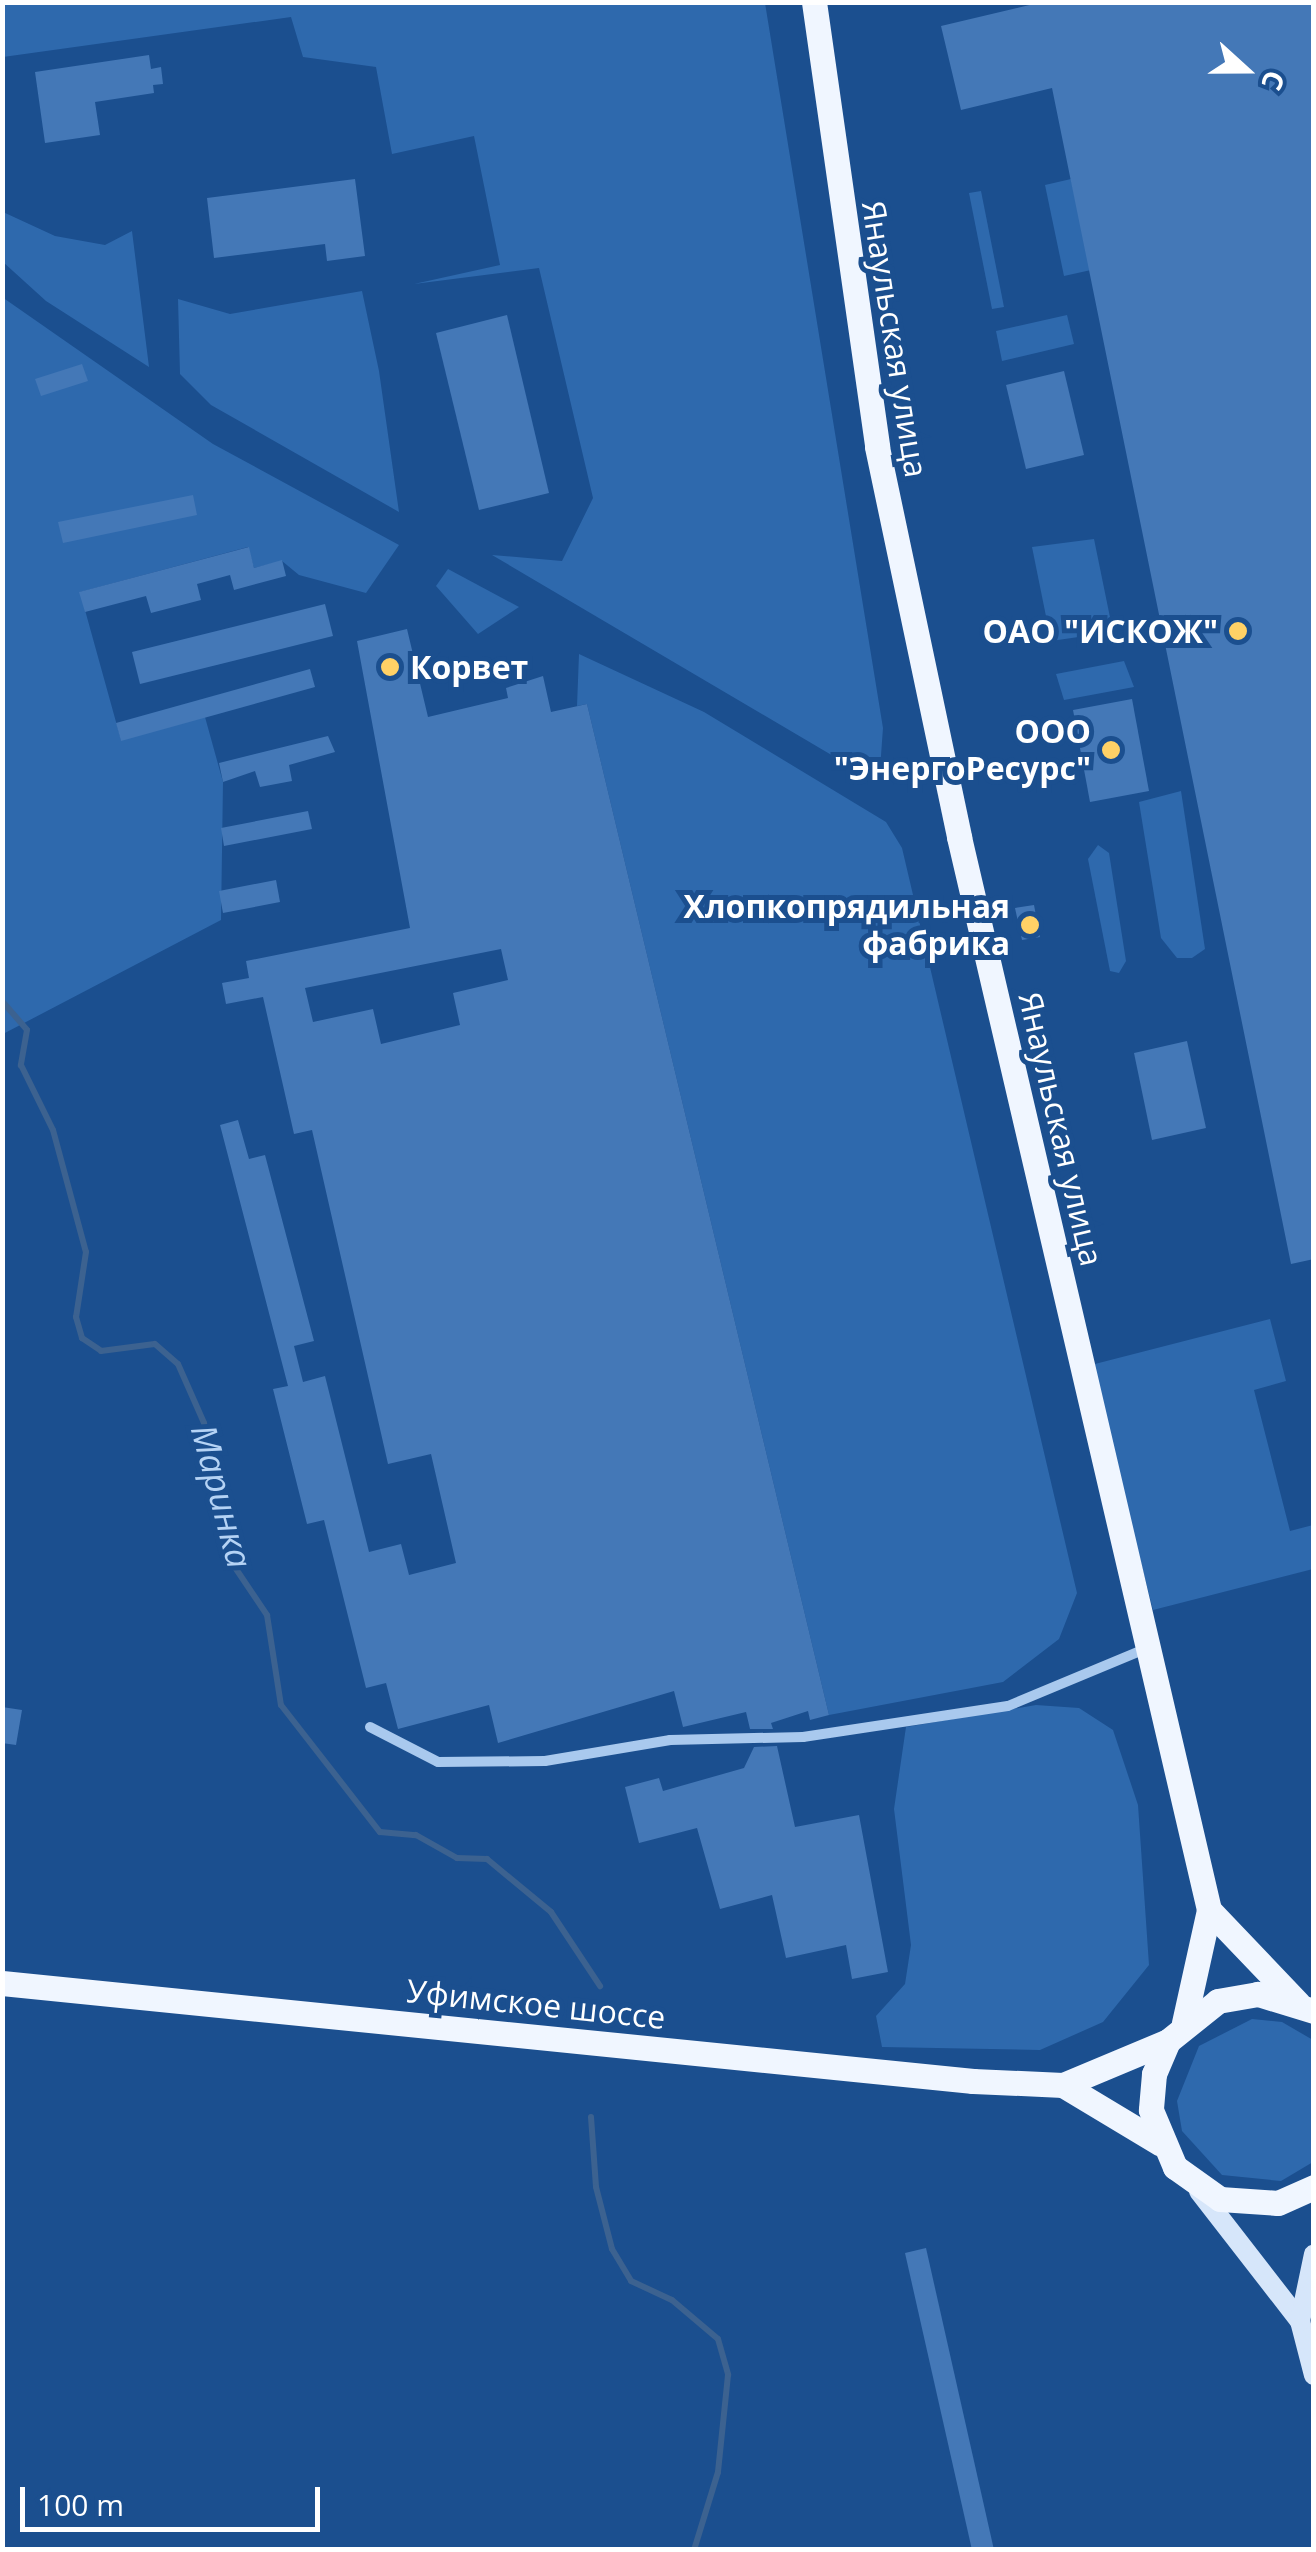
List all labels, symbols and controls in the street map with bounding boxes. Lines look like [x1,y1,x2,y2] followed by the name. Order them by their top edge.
[1196,20,1296,120] north arrow
[1253,66,1295,96] text: С
[854,198,936,480] street label: Янаульская улица
[983,612,1218,650] place label: ОАО "ИСКОЖ"
[1227,620,1249,642] marker: ОАО "ИСКОЖ"
[410,648,528,686] place label: Корвет
[379,656,401,678] marker: Корвет
[834,713,1091,788] place label: ООО "ЭнергоРесурс"
[1100,739,1122,761] marker: ООО "ЭнергоРесурс"
[684,888,1010,963] place label: Хлопкопрядильная фабрика
[1019,914,1041,936] marker: Хлопкопрядильная фабрика
[1011,988,1111,1270] street label: Янаульская улица
[183,1420,261,1572] water label: Маринка
[405,1971,667,2037] street label: Уфимское шоссе
[25,2467,325,2529] scale bar
[37,2484,124,2525] text: 100 m

